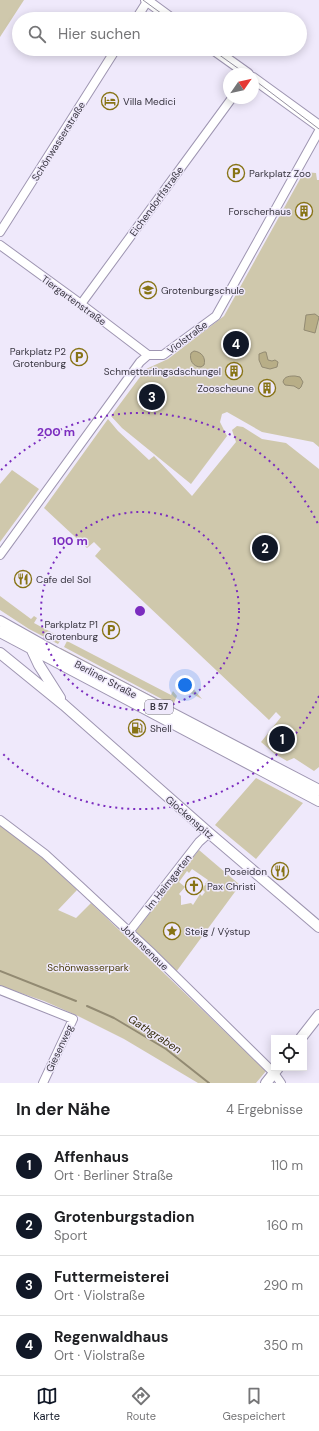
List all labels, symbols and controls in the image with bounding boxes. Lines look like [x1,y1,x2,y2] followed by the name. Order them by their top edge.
[12,12,307,56] search box
[26,23,48,45] icon: search
[58,24,140,44] text: Hier suchen
[223,68,259,104] north arrow
[100,91,120,111] hotel icon: Villa Medici
[123,95,176,108] place label: Villa Medici
[29,99,88,183] street label: Schönwasserstraße
[127,163,186,239] street label: Eichendorffstraße
[226,163,246,183] parking icon: Parkplatz Zoo
[249,167,311,180] place label: Parkplatz Zoo
[294,201,314,221] building icon: Forscherhaus
[228,205,291,218] place label: Forscherhaus
[39,272,109,329] street label: Tiergartenstraße
[138,280,158,300] school or university icon: Grotenburgschule
[161,284,245,297] place label: Grotenburgschule
[165,318,210,357] street label: Violstraße
[223,329,249,359] pin: 4
[10,345,66,370] place label: Parkplatz P2 Grotenburg
[69,347,89,367] parking icon: Parkplatz P2 Grotenburg
[224,361,244,381] building icon: Schmetterlingsdschungel
[104,365,221,378] place label: Schmetterlingsdschungel
[257,378,277,398] building icon: Zooscheune
[139,382,165,412] pin: 3
[197,382,254,395] place label: Zooscheune
[37,424,75,440] text: 200 m
[52,533,88,549] text: 100 m
[252,533,278,563] pin: 2
[13,569,33,589] restaurant icon: Cafe del Sol
[36,573,91,586] place label: Cafe del Sol
[133,604,147,618] centre of rings
[44,618,98,643] place label: Parkplatz P1 Grotenburg
[101,620,121,640] parking icon: Parkplatz P1 Grotenburg
[72,658,139,701] street label: Berliner Straße
[175,675,195,695] your location
[145,700,173,714] road number: B 57
[127,718,147,738] fuel station icon: Shell
[150,722,172,735] place label: Shell
[269,724,295,754] pin: 1
[163,793,217,842] street label: Glockenspitz
[142,851,194,913] street label: Im Heimgarten
[270,861,290,881] restaurant icon: Poseidon
[225,865,267,878] place label: Poseidon
[184,876,204,896] church icon: Pax Christi
[207,880,256,893] place label: Pax Christi
[118,921,171,973] street label: Johansenaue
[162,921,182,941] place icon: Steig / Výstup
[185,925,250,938] place label: Steig / Výstup
[47,961,129,974] park label: Schönwasserpark
[126,1012,184,1056] water label: Gathgraben
[43,1022,76,1074] street label: Giesenweg
[271,1035,307,1071] map controls
[271,1035,307,1071] button: locate
[16,1098,111,1120] text: In der Nähe
[226,1101,303,1118] text: 4 Ergebnisse
[54,1147,129,1167] text: Affenhaus
[27,1157,31,1174] text: 1
[271,1157,303,1174] text: 110 m
[54,1167,173,1184] text: Ort · Berliner Straße
[54,1207,194,1227] text: Grotenburgstadion
[25,1217,33,1234] text: 2
[267,1217,303,1234] text: 160 m
[54,1227,87,1244] text: Sport
[54,1267,169,1287] text: Futtermeisterei
[25,1277,33,1294] text: 3
[264,1277,303,1294] text: 290 m
[54,1287,145,1304] text: Ort · Violstraße
[54,1327,169,1347] text: Regenwaldhaus
[25,1337,33,1354] text: 4
[263,1337,303,1354] text: 350 m
[54,1347,145,1364] text: Ort · Violstraße
[33,1385,60,1423] tab: Karte
[127,1385,156,1423] tab: Route
[223,1385,286,1423] tab: Gespeichert

